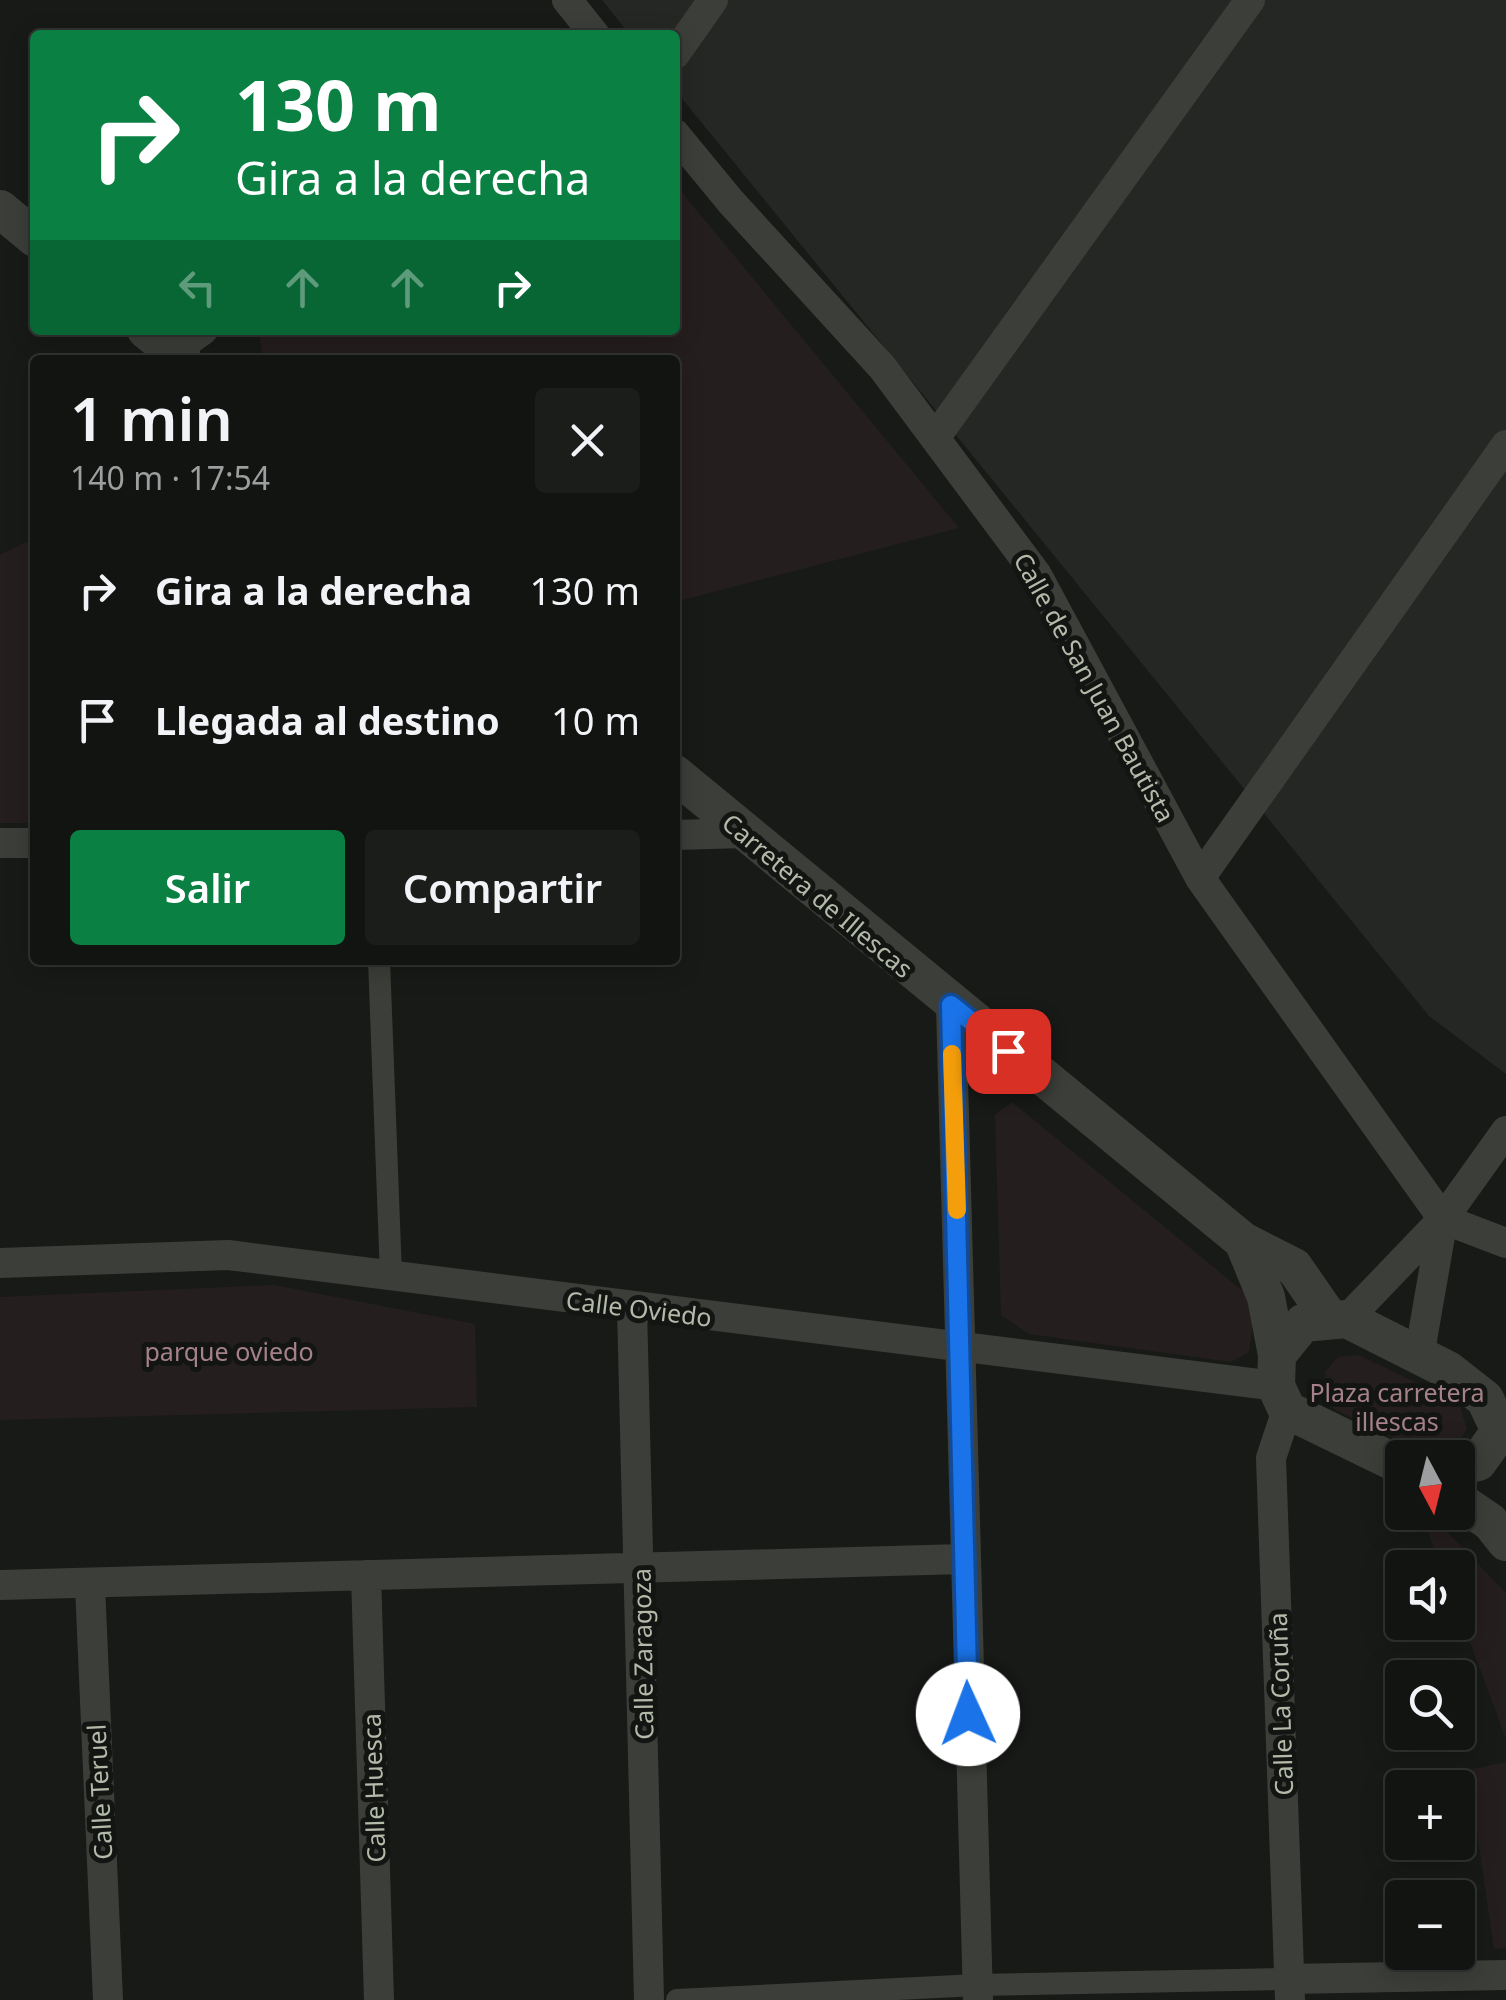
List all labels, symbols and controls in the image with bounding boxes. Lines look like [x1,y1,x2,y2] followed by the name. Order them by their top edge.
[235,56,442,152] text: 130 m
[70,70,200,200] icon: right
[235,147,590,208] text: Gira a la derecha
[170,260,225,315] icon: left
[275,260,330,315] icon: ahead
[380,260,435,315] icon: ahead
[485,260,540,315] icon: right
[70,377,233,459] text: 1 min
[535,388,640,493] button: close
[70,456,270,499] text: 140 m · 17:54
[1007,546,1183,828] street label: Calle de San Juan Bautista
[70,563,125,618] icon: right
[155,564,472,616] text: Gira a la derecha
[529,564,640,616] text: 130 m
[70,693,125,748] icon: arrive
[155,694,500,746] text: Llegada al destino
[551,694,640,746] text: 10 m
[716,805,920,985] street label: Carretera de Illescas
[70,830,345,945] button: Salir
[365,830,640,945] button: Compartir
[966,1009,1051,1094] pin
[981,1024,1036,1079] icon: arrive
[564,1282,714,1334] street label: Calle Oviedo
[144,1334,314,1368] park label: parque oviedo
[1309,1375,1485,1438] park label: Plaza carretera illescas
[1385,1440,1475,1530] north arrow
[1385,1440,1475,1970] map controls
[1385,1550,1475,1640] button: sound
[624,1568,660,1740] street label: Calle Zaragoza
[1260,1612,1300,1796] street label: Calle La Coruña
[1385,1660,1475,1750] button: search
[916,1662,1020,1766] position arrow
[353,1713,393,1863] street label: Calle Huesca
[78,1723,120,1861] street label: Calle Teruel
[1385,1770,1475,1860] button: +
[1385,1880,1475,1970] button: −

